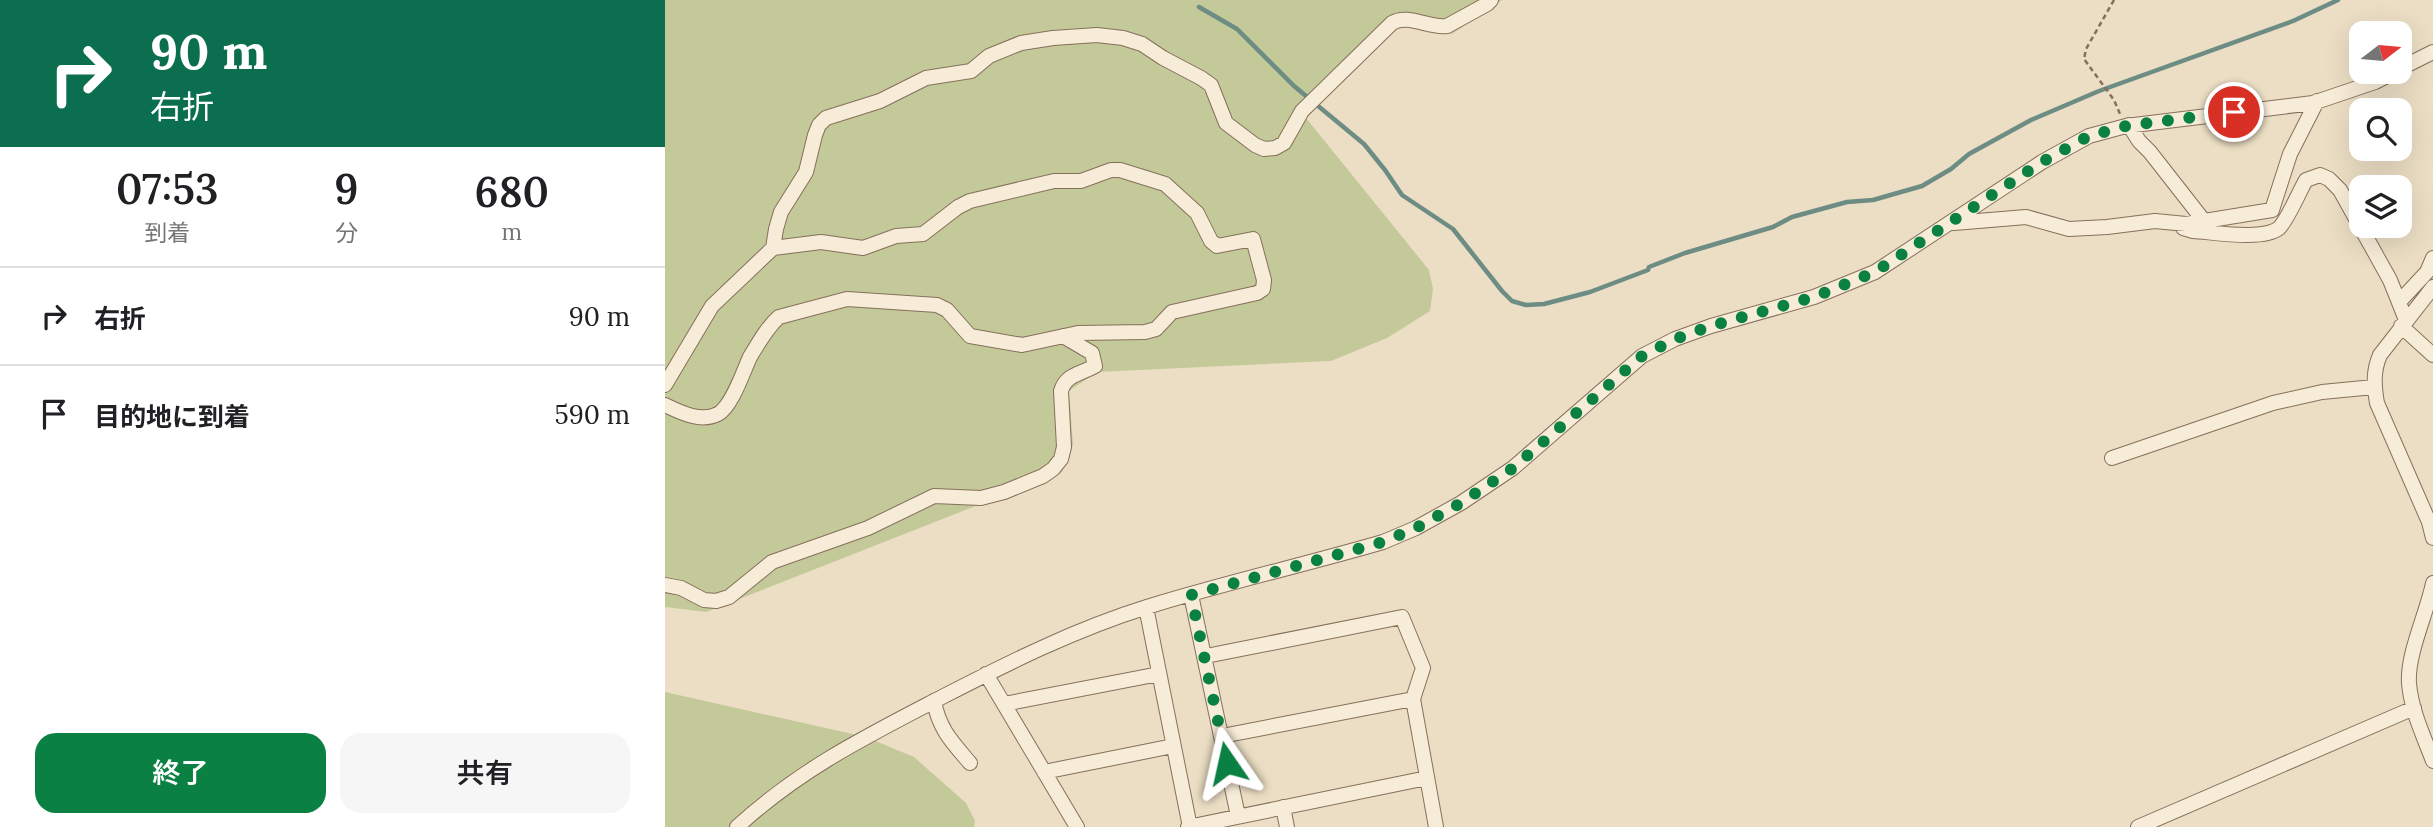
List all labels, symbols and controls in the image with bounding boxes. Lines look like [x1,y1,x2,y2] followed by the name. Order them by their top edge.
[150,20,267,82] text: 90 m
[2349,21,2411,84] north arrow
[2349,21,2412,238] map controls
[35,28,126,119] icon: right
[2204,82,2264,142] pin
[150,86,214,127] text: 右折
[2215,93,2253,131] icon: arrive
[2349,98,2412,161] button: search
[116,162,218,216] text: 07:53
[334,162,359,216] text: 9
[474,165,549,219] text: 680
[2349,175,2412,238] button: layers
[501,217,522,246] text: m
[144,218,190,247] text: 到着
[335,218,358,247] text: 分
[35,297,73,335] icon: right
[569,300,630,333] text: 90 m
[94,302,146,335] text: 右折
[35,395,73,433] icon: arrive
[555,398,630,431] text: 590 m
[94,400,250,433] text: 目的地に到着
[1190,726,1264,800] position arrow
[35,733,326,813] button: 終了
[340,733,630,813] button: 共有

